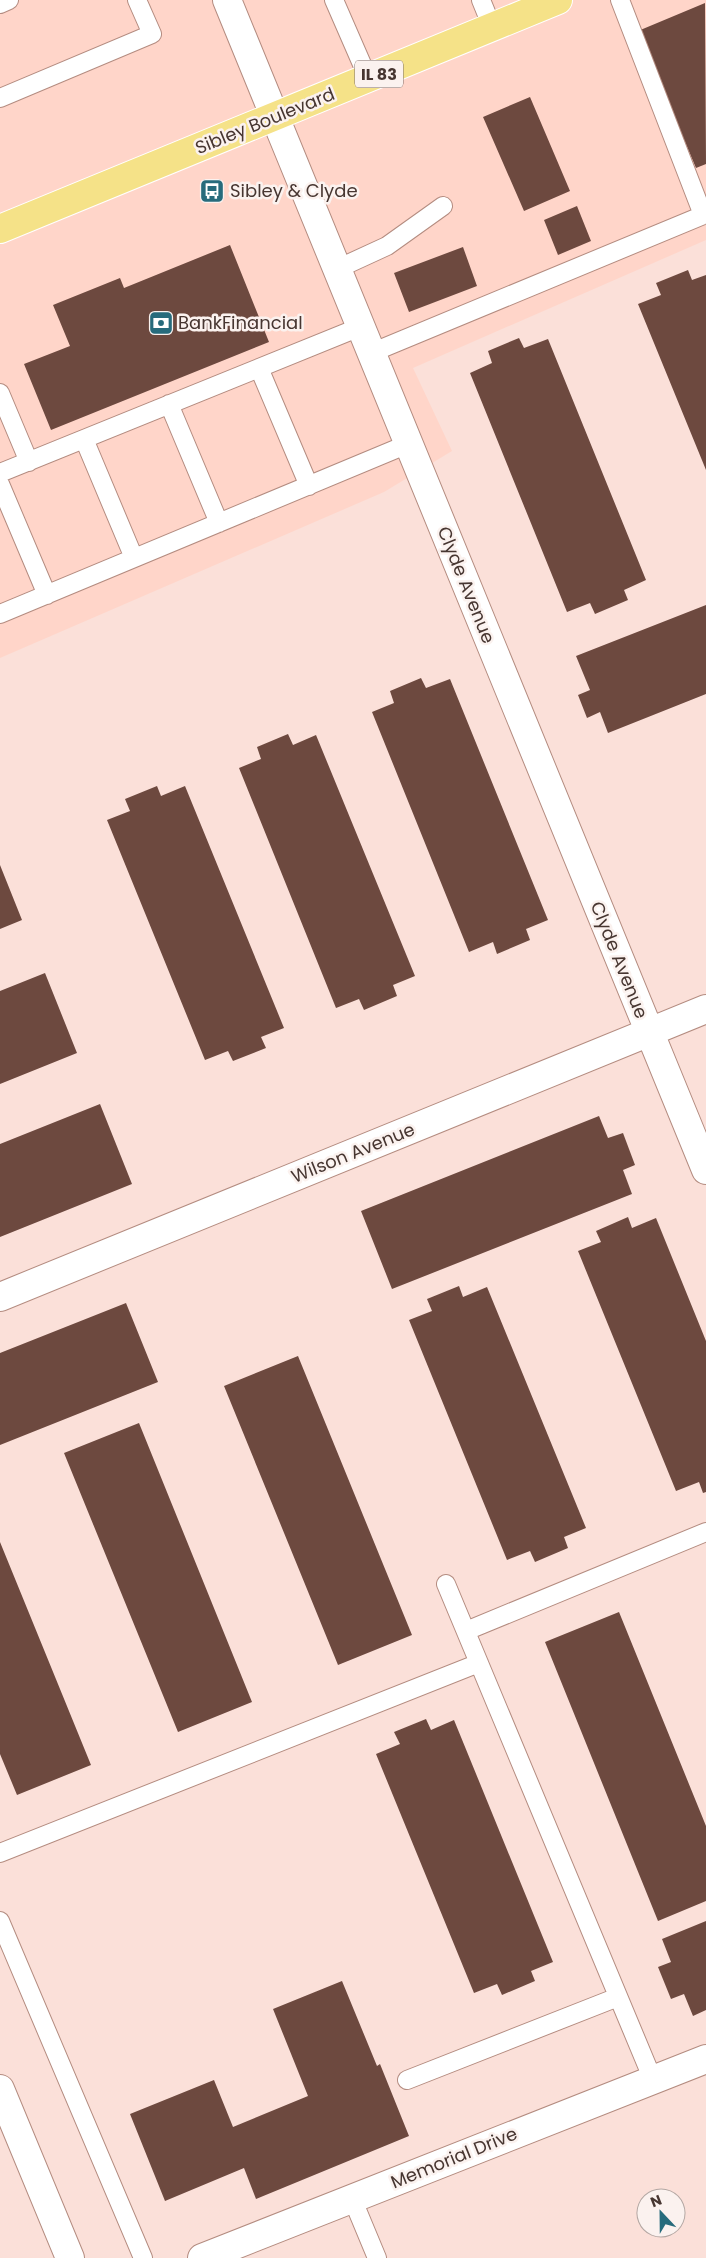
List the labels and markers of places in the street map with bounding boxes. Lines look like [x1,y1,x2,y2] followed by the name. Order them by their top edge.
[199,178,225,204] bus stop icon: Sibley & Clyde
[230,178,358,203] place label: Sibley & Clyde
[148,310,174,336] bank icon: BankFinancial
[178,310,303,335] place label: BankFinancial

